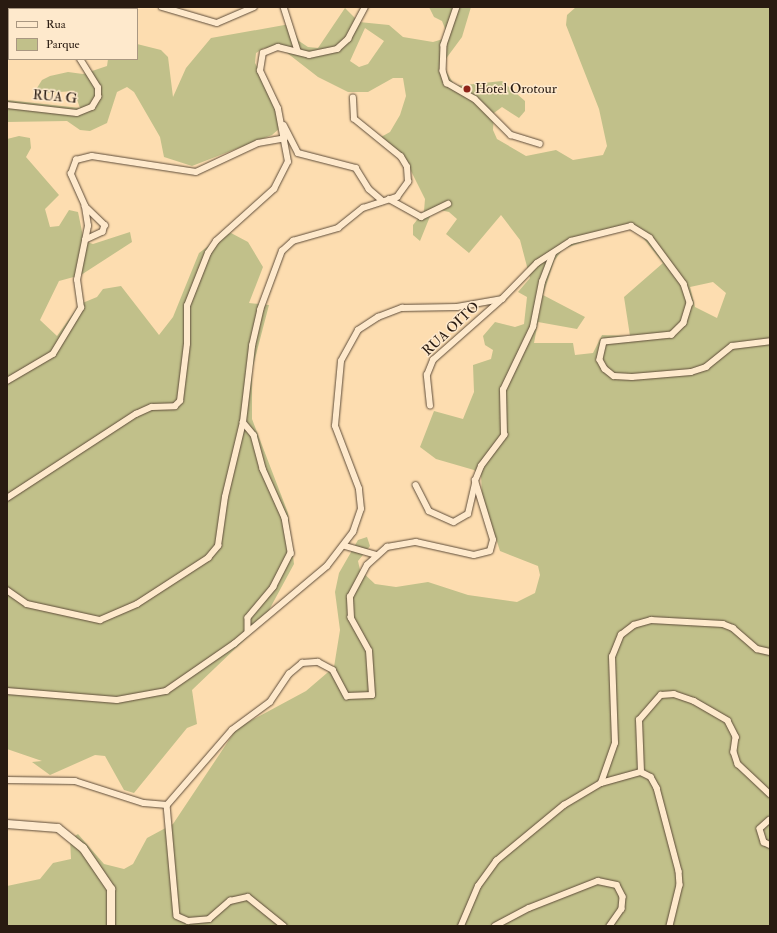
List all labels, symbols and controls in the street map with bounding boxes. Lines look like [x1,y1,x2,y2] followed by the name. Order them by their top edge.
[8,8,138,60] legend
[46,17,66,32] text: Rua
[46,37,80,52] text: Parque
[475,81,557,97] place label: Hotel Orotour
[462,84,472,94] marker: Hotel Orotour
[32,87,78,107] street label: RUA G
[419,298,483,360] street label: RUA OITO

